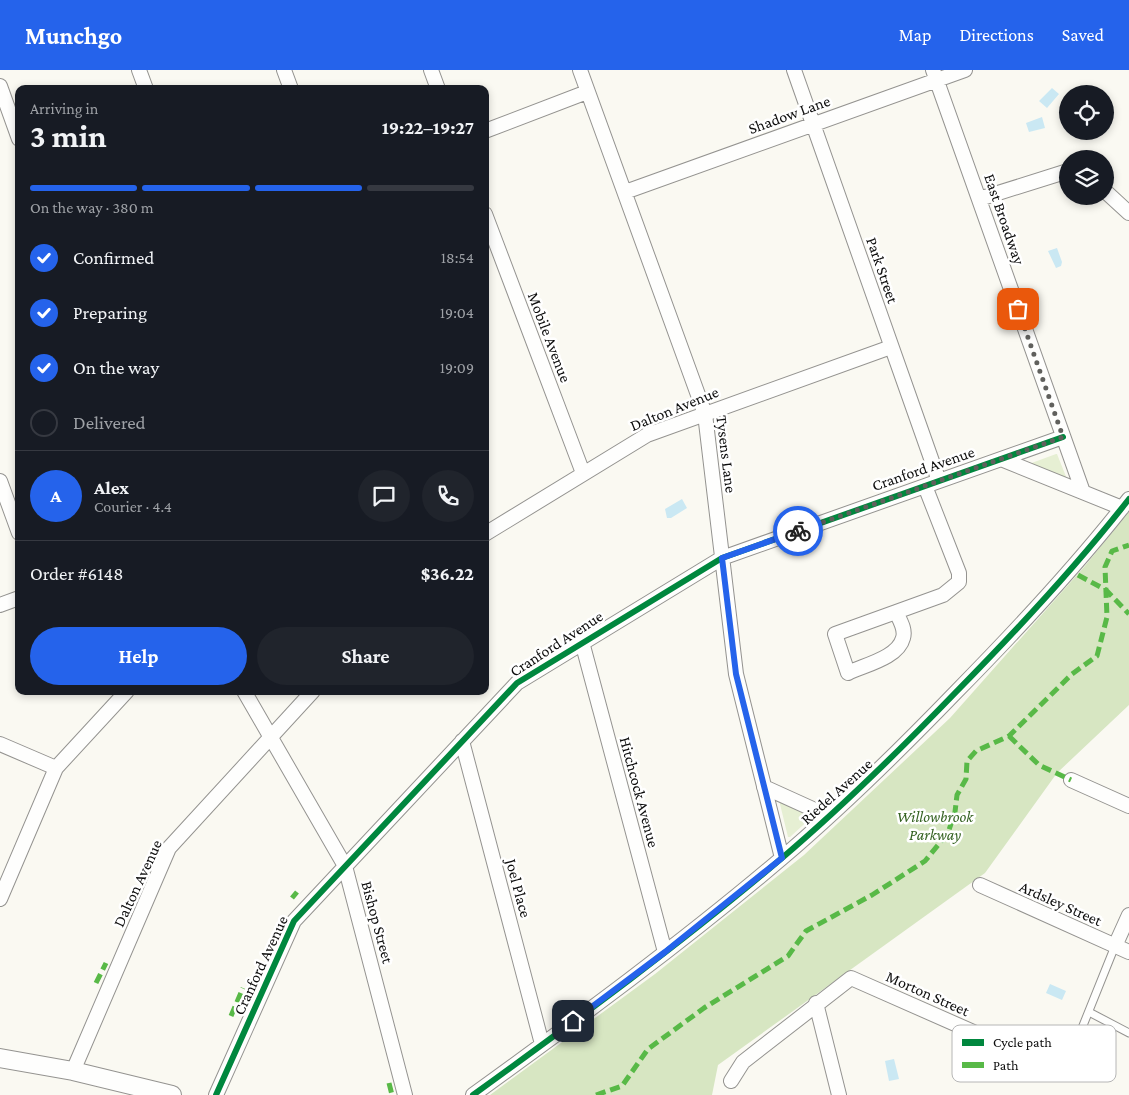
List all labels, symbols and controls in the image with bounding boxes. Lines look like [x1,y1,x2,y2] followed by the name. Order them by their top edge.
[25,22,122,49] text: Munchgo
[899,25,931,45] text: Map
[959,25,1034,45] text: Directions
[1062,25,1104,45] text: Saved
[1059,85,1114,205] map controls
[1059,85,1114,140] button: locate
[746,92,832,137] street label: Shadow Lane
[30,100,98,117] text: Arriving in
[382,117,474,138] text: 19:22–19:27
[30,118,107,154] text: 3 min
[1059,150,1114,205] button: layers
[980,172,1028,268] street label: East Broadway
[30,199,154,216] text: On the way · 380 m
[863,235,902,306] street label: Park Street
[30,244,58,272] icon: check
[73,247,154,268] text: Confirmed
[441,249,474,266] text: 18:54
[997,288,1039,330] pin
[525,290,574,385] street label: Mobile Avenue
[1004,295,1032,323] icon: bag
[30,299,58,327] icon: check
[73,302,147,323] text: Preparing
[440,304,474,321] text: 19:04
[30,354,58,382] icon: check
[73,357,159,378] text: On the way
[440,359,474,376] text: 19:09
[627,383,721,434] street label: Dalton Avenue
[73,412,146,433] text: Delivered
[712,414,740,494] street label: Tysens Lane
[870,443,977,494] street label: Cranford Avenue
[358,470,410,522] button: chat
[422,470,474,522] button: phone
[94,477,129,498] text: Alex
[50,485,62,506] text: A
[94,498,172,515] text: Courier · 4.4
[773,506,823,556] courier
[784,517,812,545] icon: bike
[30,563,123,584] text: Order #6148
[421,563,474,584] text: $36.22
[507,607,606,680] street label: Cranford Avenue
[30,627,247,685] button: Help
[257,627,474,685] button: Share
[617,735,662,849] street label: Hitchcock Avenue
[797,755,875,828] street label: Riedel Avenue
[897,808,974,844] park label: Willowbrook Parkway
[110,837,165,929] street label: Dalton Avenue
[501,855,535,920] street label: Joel Place
[1017,878,1105,930] street label: Ardsley Street
[357,879,397,966] street label: Bishop Street
[230,913,291,1017] street label: Cranford Avenue
[884,968,973,1020] street label: Morton Street
[552,1000,594,1042] pin
[559,1007,587,1035] icon: home
[952,1025,1116,1082] legend
[993,1034,1052,1050] text: Cycle path
[993,1057,1019,1073] text: Path

